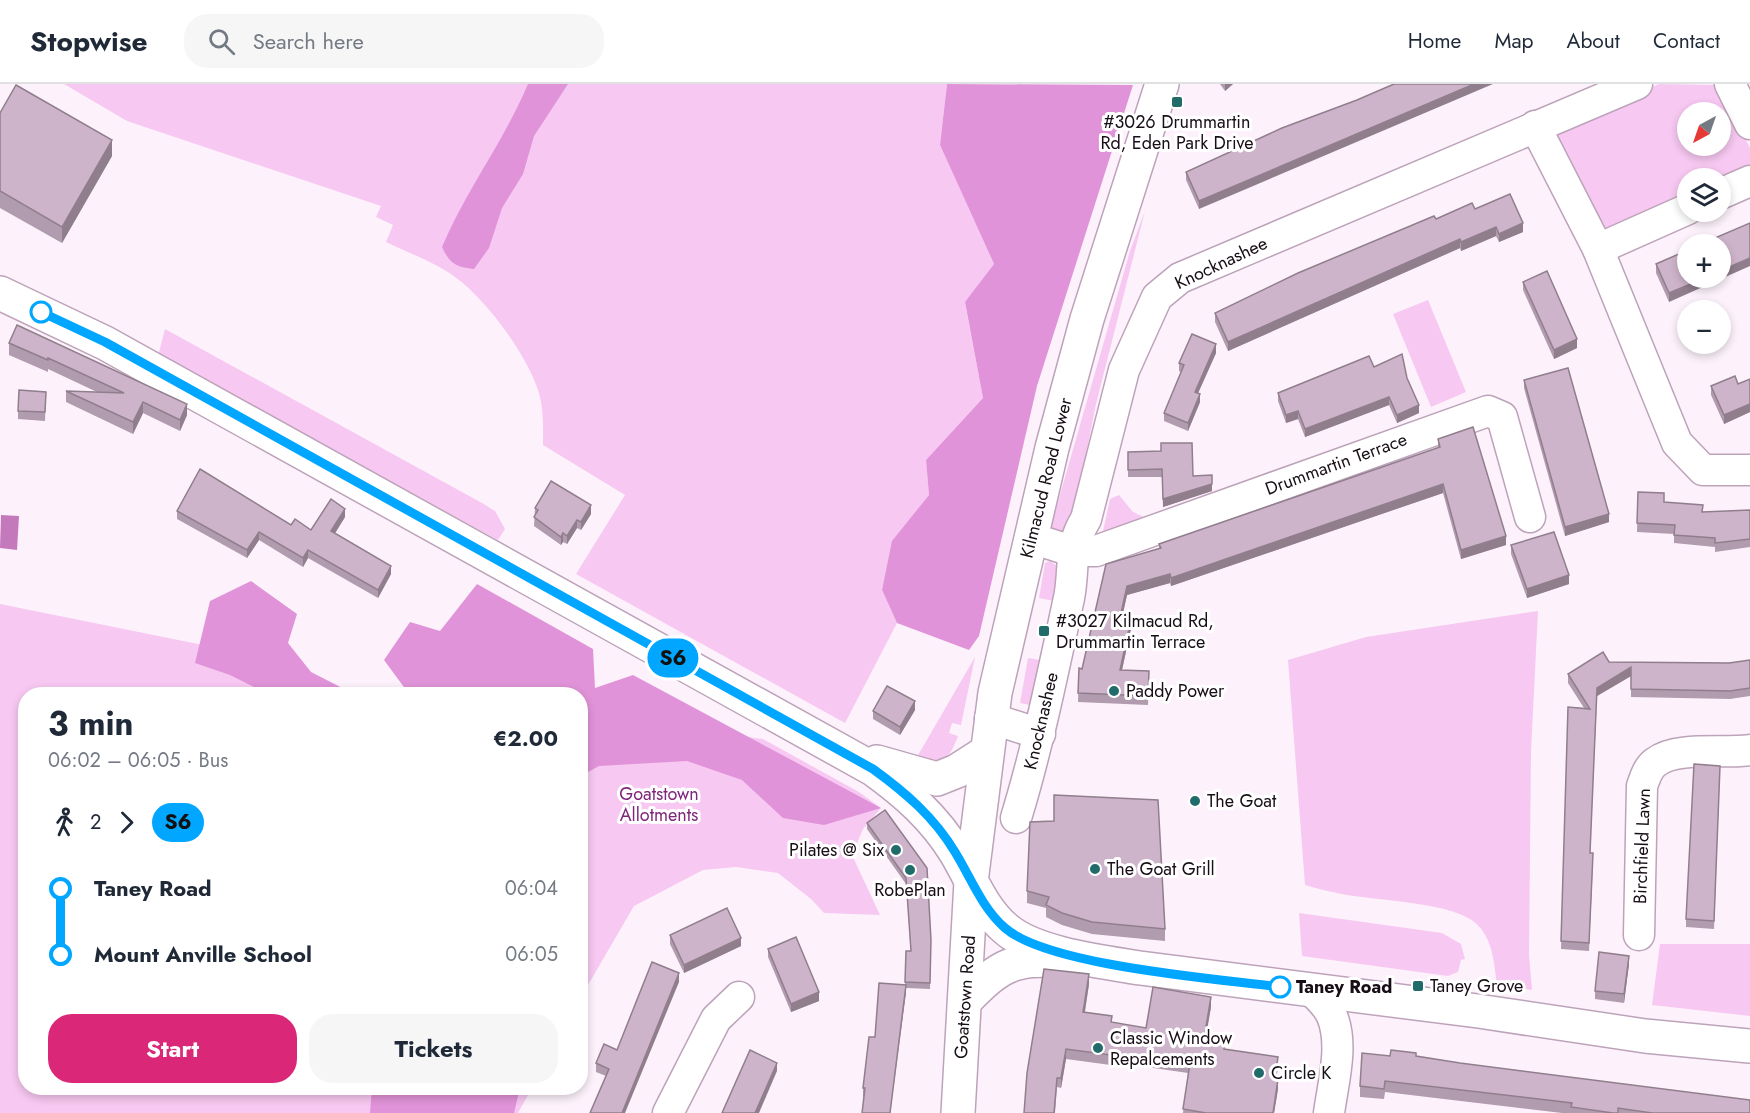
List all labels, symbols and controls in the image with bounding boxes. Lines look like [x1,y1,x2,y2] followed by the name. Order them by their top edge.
[184,14,604,68] search box
[30,21,148,62] text: Stopwise
[205,25,238,58] icon: search
[253,25,364,57] text: Search here
[1408,26,1461,56] text: Home
[1494,26,1534,56] text: Map
[1567,26,1620,56] text: About
[1653,26,1720,56] text: Contact
[1170,95,1184,109] marker: #3026 Drummartin Rd, Eden Park Drive
[1677,102,1731,156] north arrow
[1677,102,1731,354] map controls
[1100,109,1254,156] place label: #3026 Drummartin Rd, Eden Park Drive
[1677,168,1731,222] button: layers
[1170,230,1272,296] street label: Knocknashee
[1677,234,1731,288] button: +
[1677,300,1731,354] button: −
[30,301,52,323] unlabelled marker
[1013,394,1079,561] street label: Kilmacud Road Lower
[1261,426,1411,502] street label: Drummartin Terrace
[1056,608,1214,655] place label: #3027 Kilmacud Rd, Drummartin Terrace
[1037,624,1051,638] marker: #3027 Kilmacud Rd, Drummartin Terrace
[646,638,700,678] line badge: S6
[659,643,687,673] text: S6
[1017,670,1065,772] street label: Knocknashee
[1126,678,1225,704] place label: Paddy Power
[1107,684,1121,698] marker: Paddy Power
[48,700,134,747] text: 3 min
[493,722,558,754] text: €2.00
[48,746,228,775] text: 06:02 – 06:05 · Bus
[619,781,699,828] park label: Goatstown Allotments
[1207,788,1277,814] place label: The Goat
[1627,788,1657,904] street label: Birchfield Lawn
[1188,794,1202,808] marker: The Goat
[48,806,81,839] icon: walk
[110,806,143,839] icon: forward
[164,807,192,837] text: S6
[90,808,101,837] text: 2
[789,837,884,863] place label: Pilates @ Six
[889,843,903,857] marker: Pilates @ Six
[1107,856,1215,882] place label: The Goat Grill
[1088,862,1102,876] marker: The Goat Grill
[903,863,917,877] marker: RobePlan
[94,872,212,904] text: Taney Road
[505,874,558,903] text: 06:04
[874,877,946,903] place label: RobePlan
[948,934,982,1060] street label: Goatstown Road
[94,938,312,970] text: Mount Anville School
[505,940,558,969] text: 06:05
[1430,973,1523,999] place label: Taney Grove
[1296,974,1392,1000] place label: Taney Road
[1269,976,1291,998] marker: Taney Road
[1411,979,1425,993] marker: Taney Grove
[48,1014,297,1083] button: Start
[309,1014,558,1083] button: Tickets
[1110,1025,1233,1072] place label: Classic Window Repalcements
[1091,1041,1105,1055] marker: Classic Window Repalcements
[1271,1060,1332,1086] place label: Circle K
[1252,1066,1266,1080] marker: Circle K

